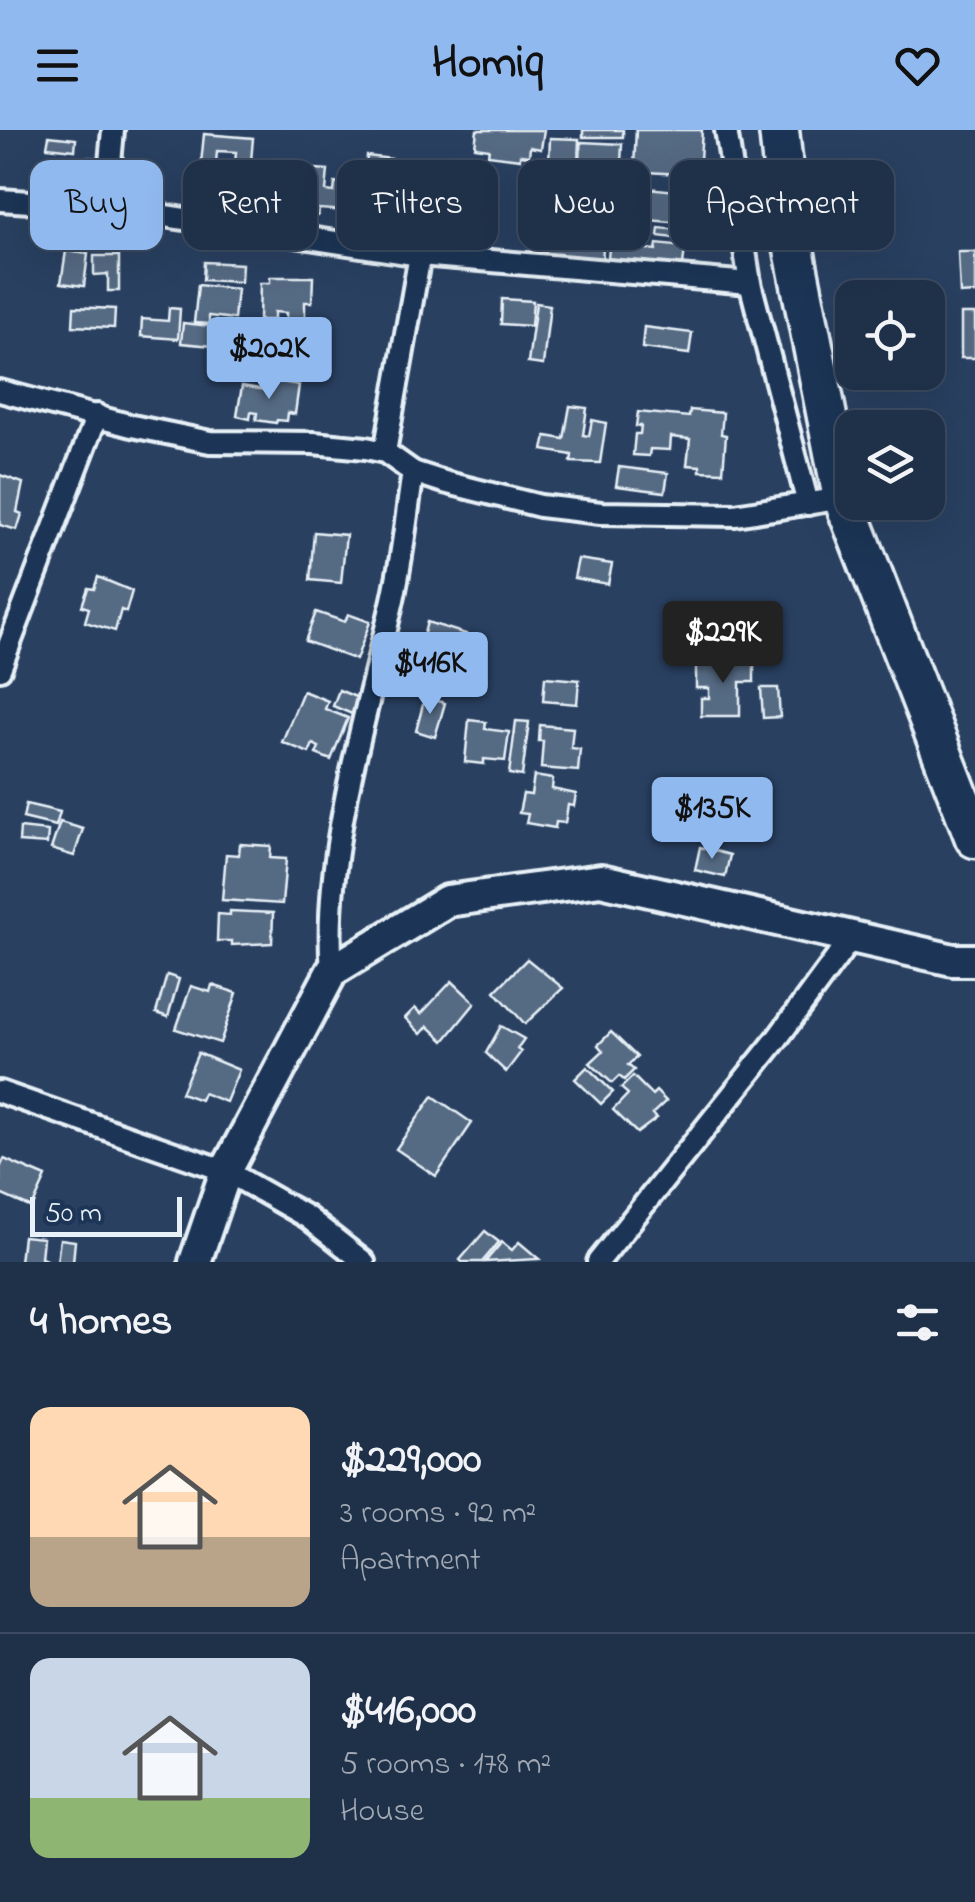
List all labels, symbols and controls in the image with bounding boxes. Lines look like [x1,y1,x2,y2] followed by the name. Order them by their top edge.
[432,32,543,98] text: Homiq
[30,38,85,93] icon: menu
[890,38,945,93] icon: heart
[30,160,163,250] chip: Buy
[183,160,317,250] chip: Rent
[337,160,498,250] chip: Filters
[518,160,650,250] chip: New
[670,160,894,250] chip: Apartment
[835,280,945,520] map controls
[835,280,945,390] button: locate
[199,317,339,402] pin: $202K
[229,326,309,373] text: $202K
[835,410,945,520] button: layers
[653,601,793,686] pin: $229K
[685,610,761,657] text: $229K
[360,632,500,717] pin: $416K
[394,641,466,688] text: $416K
[642,777,782,862] pin: $135K
[674,786,750,833] text: $135K
[30,1192,182,1236] scale bar
[45,1194,102,1235] text: 50 m
[30,1292,172,1353] text: 4 homes
[890,1295,945,1350] icon: filters
[340,1430,481,1491] text: $229,000
[110,1447,230,1567] icon: home
[340,1491,536,1538] text: 3 rooms · 92 m²
[340,1538,481,1585] text: Apartment
[340,1681,476,1742] text: $416,000
[110,1698,230,1818] icon: home
[340,1742,551,1789] text: 5 rooms · 178 m²
[340,1789,424,1836] text: House

